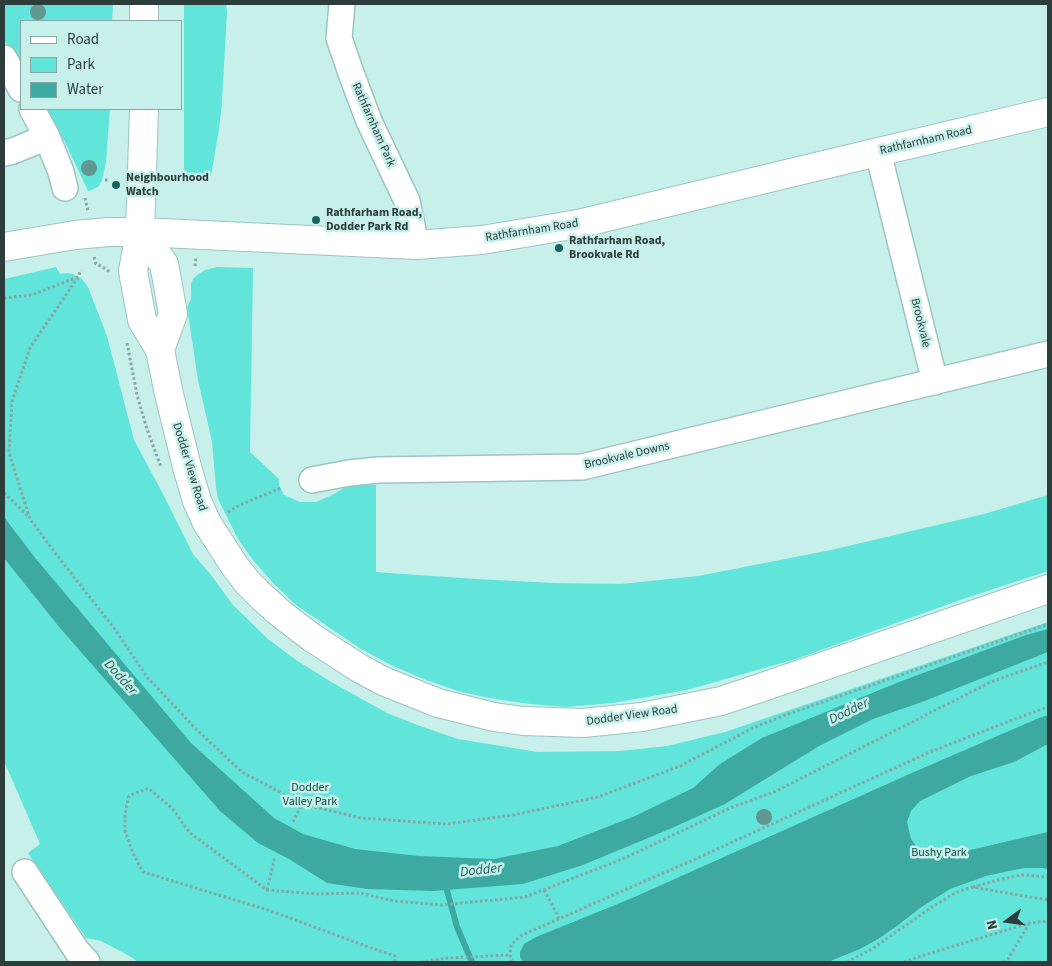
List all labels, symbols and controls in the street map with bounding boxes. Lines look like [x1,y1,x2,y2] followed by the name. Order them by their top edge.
[20,20,182,110] legend
[67,29,99,50] text: Road
[67,54,95,75] text: Park
[67,79,103,100] text: Water
[348,81,398,169] street label: Rathfarnham Park
[879,123,973,159] street label: Rathfarnham Road
[126,171,209,199] place label: Neighbourhood Watch
[110,179,122,191] marker: Neighbourhood Watch
[326,206,422,234] place label: Rathfarham Road, Dodder Park Rd
[310,214,322,226] marker: Rathfarham Road, Dodder Park Rd
[484,217,580,245] street label: Rathfarnham Road
[569,234,665,262] place label: Rathfarham Road, Brookvale Rd
[553,242,565,254] marker: Rathfarham Road, Brookvale Rd
[907,297,933,349] street label: Brookvale
[169,421,209,513] street label: Dodder View Road
[583,439,671,473] street label: Brookvale Downs
[100,657,140,699] water label: Dodder
[826,695,872,729] water label: Dodder
[586,702,678,730] street label: Dodder View Road
[283,781,337,809] park label: Dodder Valley Park
[911,846,967,860] park label: Bushy Park
[459,860,503,882] water label: Dodder
[982,896,1032,946] north arrow
[982,918,1003,932] text: N

